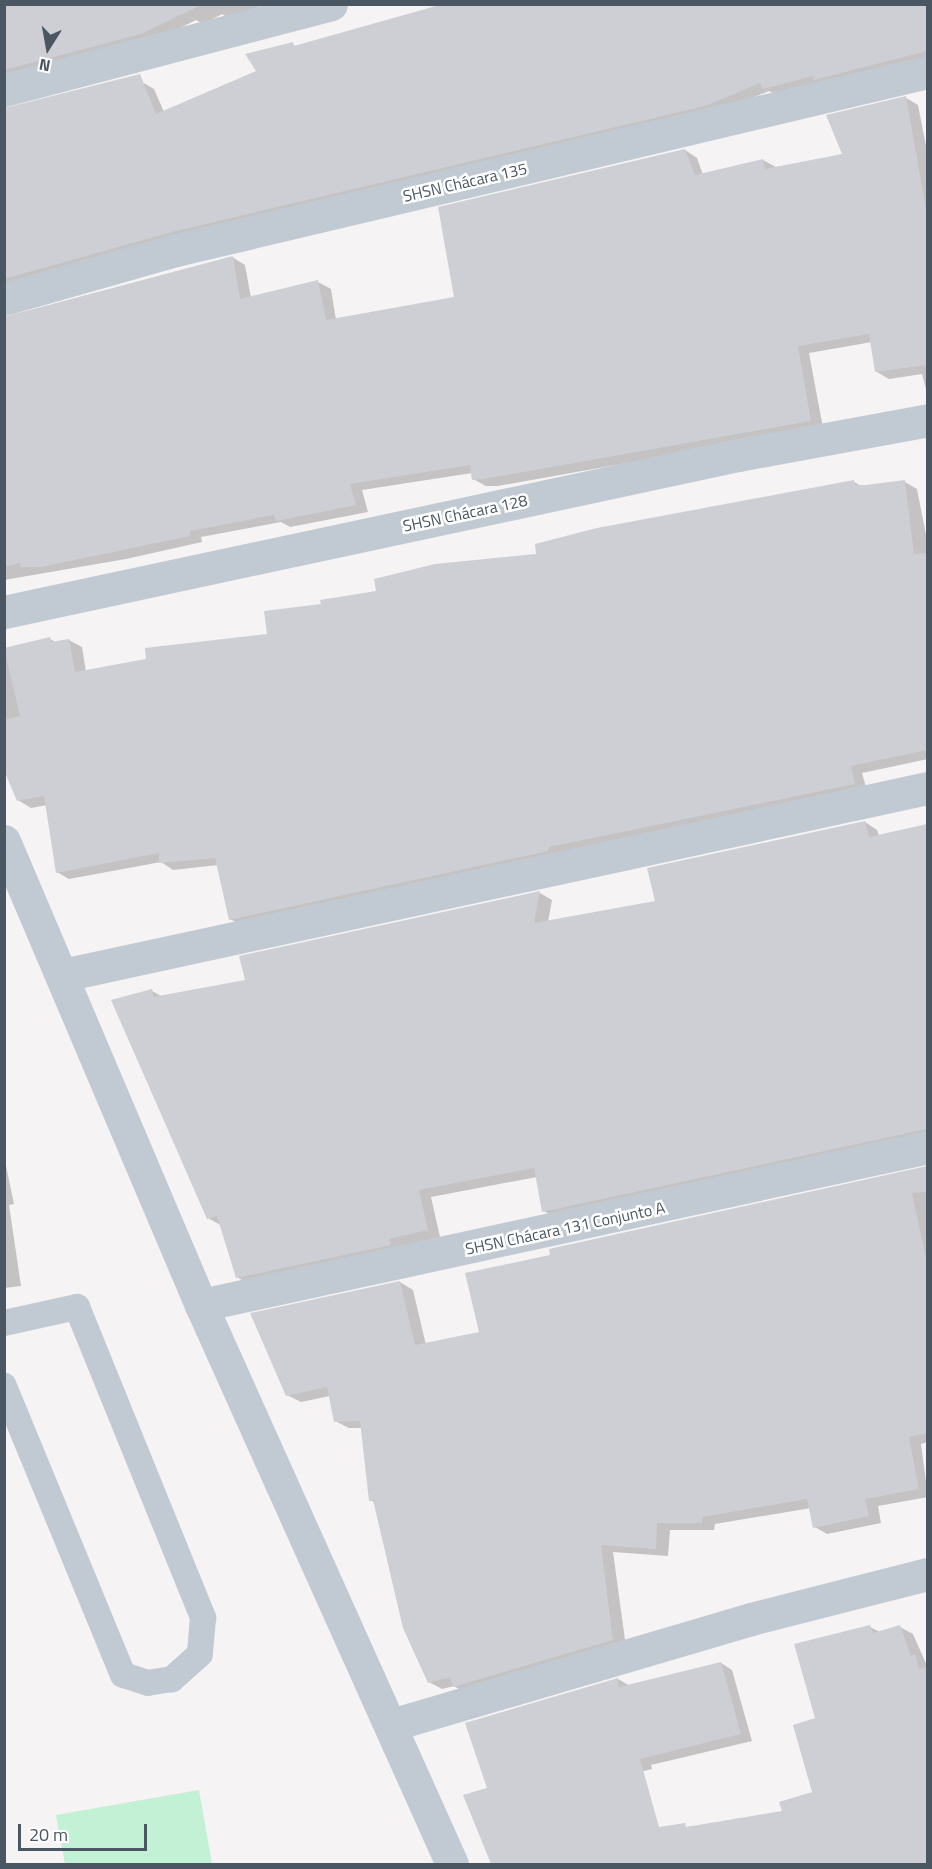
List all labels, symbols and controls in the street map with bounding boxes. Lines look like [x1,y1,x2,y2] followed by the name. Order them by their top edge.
[18,18,78,78] north arrow
[37,53,52,79] text: N
[401,158,529,206] street label: SHSN Chácara 135
[401,490,529,536] street label: SHSN Chácara 128
[463,1197,667,1259] street label: SHSN Chácara 131 Conjunto A
[21,1812,150,1850] scale bar
[29,1821,68,1848] text: 20 m

